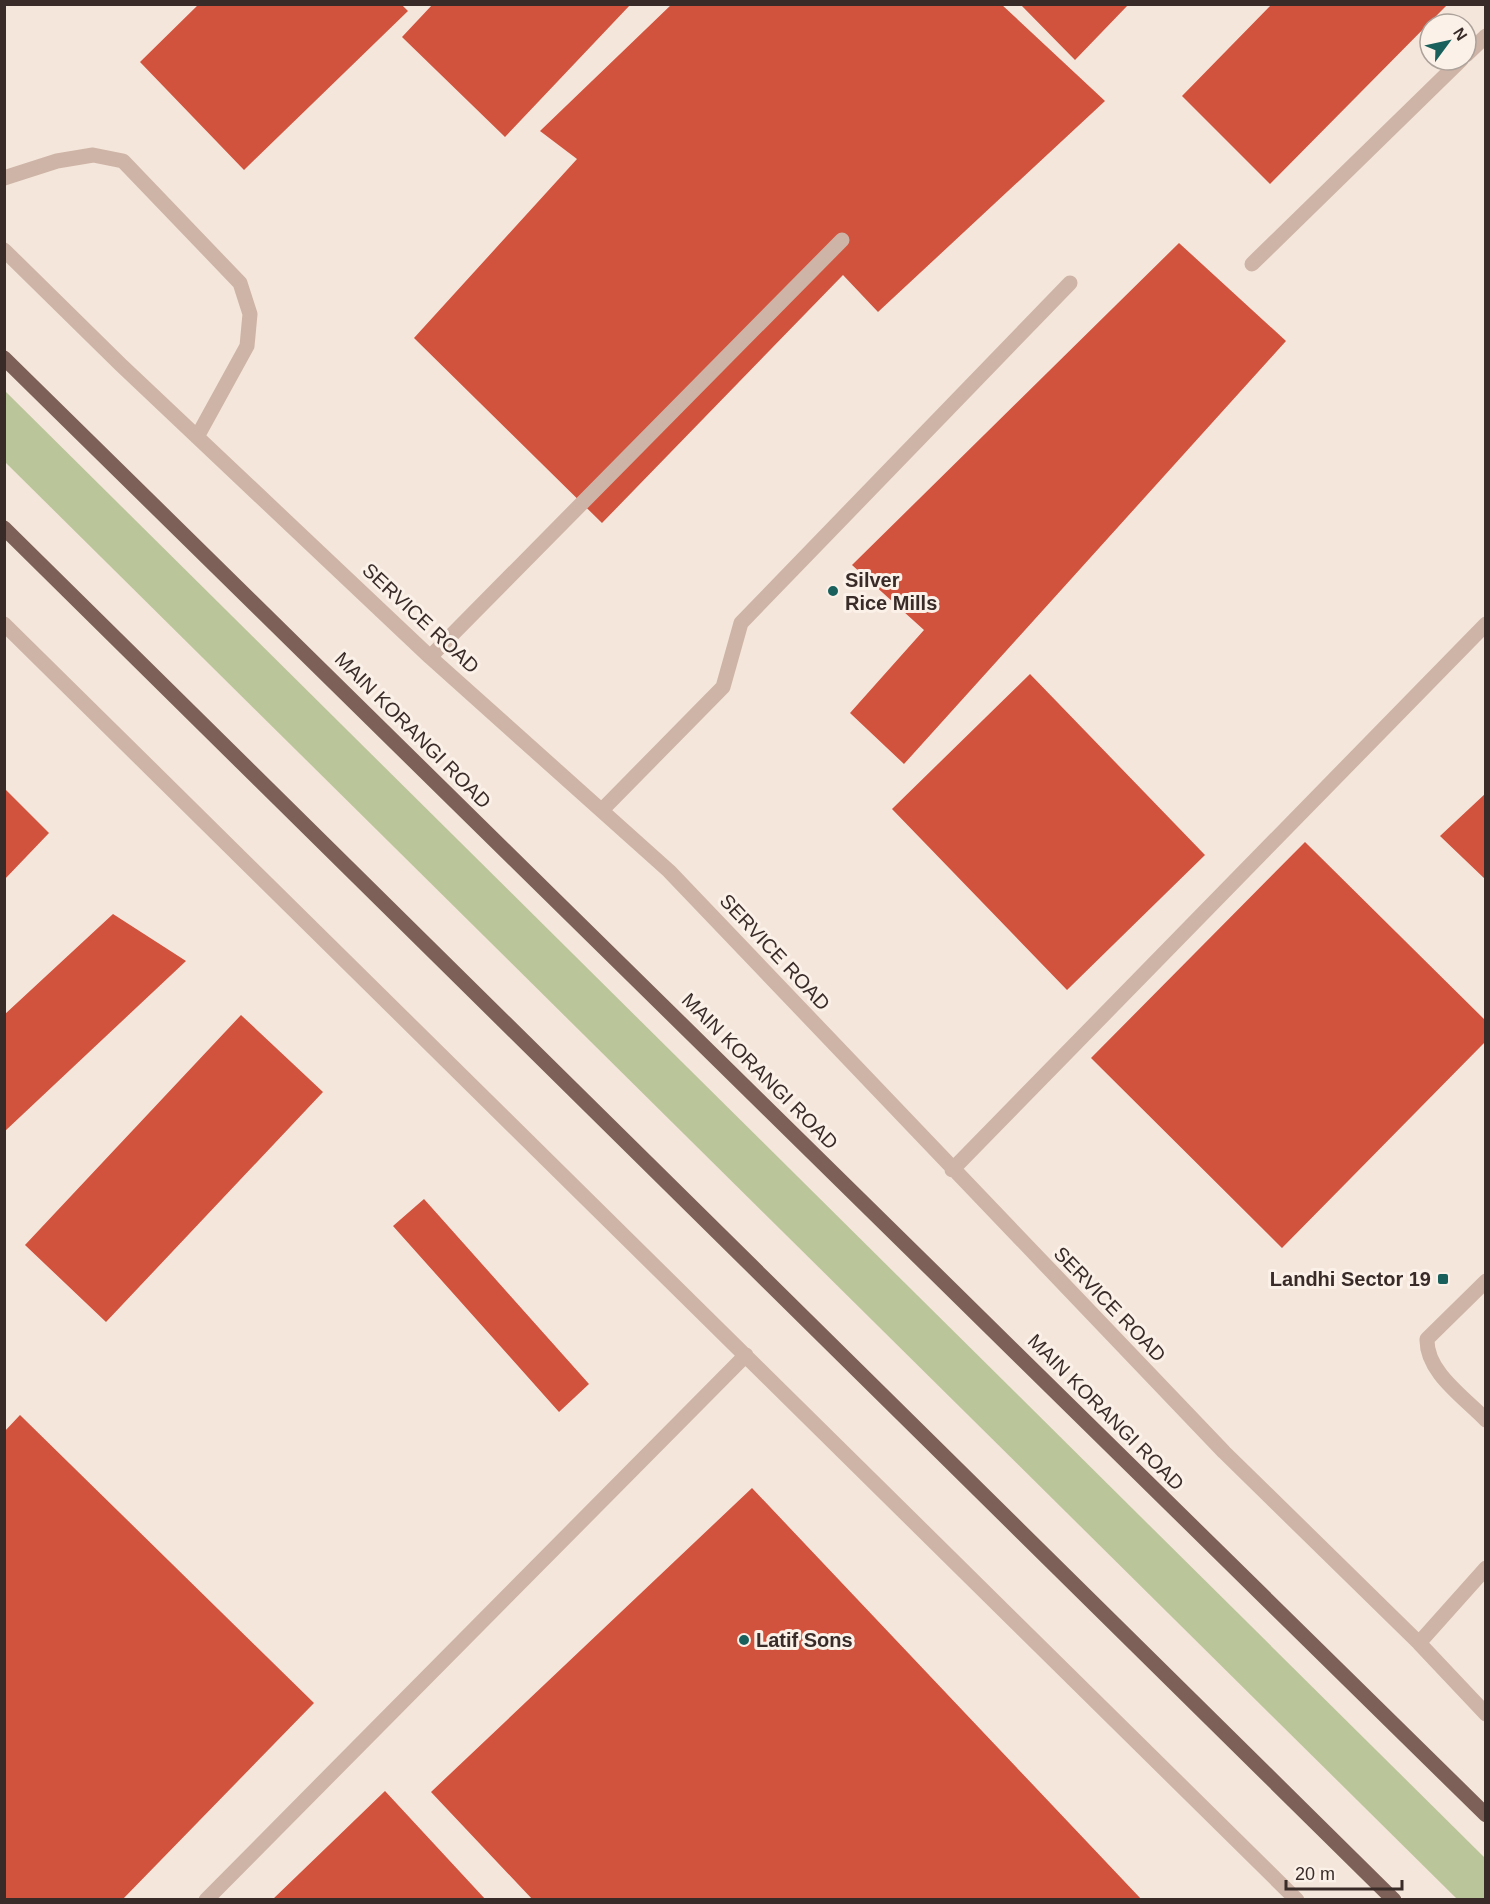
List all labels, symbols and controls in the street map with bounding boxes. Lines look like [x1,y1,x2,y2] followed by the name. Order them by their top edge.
[1418,12,1478,72] north arrow
[1450,25,1470,44] text: N
[358,559,484,677] street label: SERVICE ROAD
[845,569,937,614] place label: Silver Rice Mills
[826,584,840,598] marker: Silver Rice Mills
[331,648,495,812] street label: MAIN KORANGI ROAD
[716,889,834,1015] street label: SERVICE ROAD
[678,989,842,1153] street label: MAIN KORANGI ROAD
[1050,1242,1170,1366] street label: SERVICE ROAD
[1270,1268,1431,1290] place label: Landhi Sector 19
[1436,1272,1450,1286] marker: Landhi Sector 19
[1024,1330,1188,1494] street label: MAIN KORANGI ROAD
[756,1629,853,1651] place label: Latif Sons
[737,1633,751,1647] marker: Latif Sons
[1286,1853,1402,1891] scale bar
[1295,1864,1335,1884] text: 20 m

